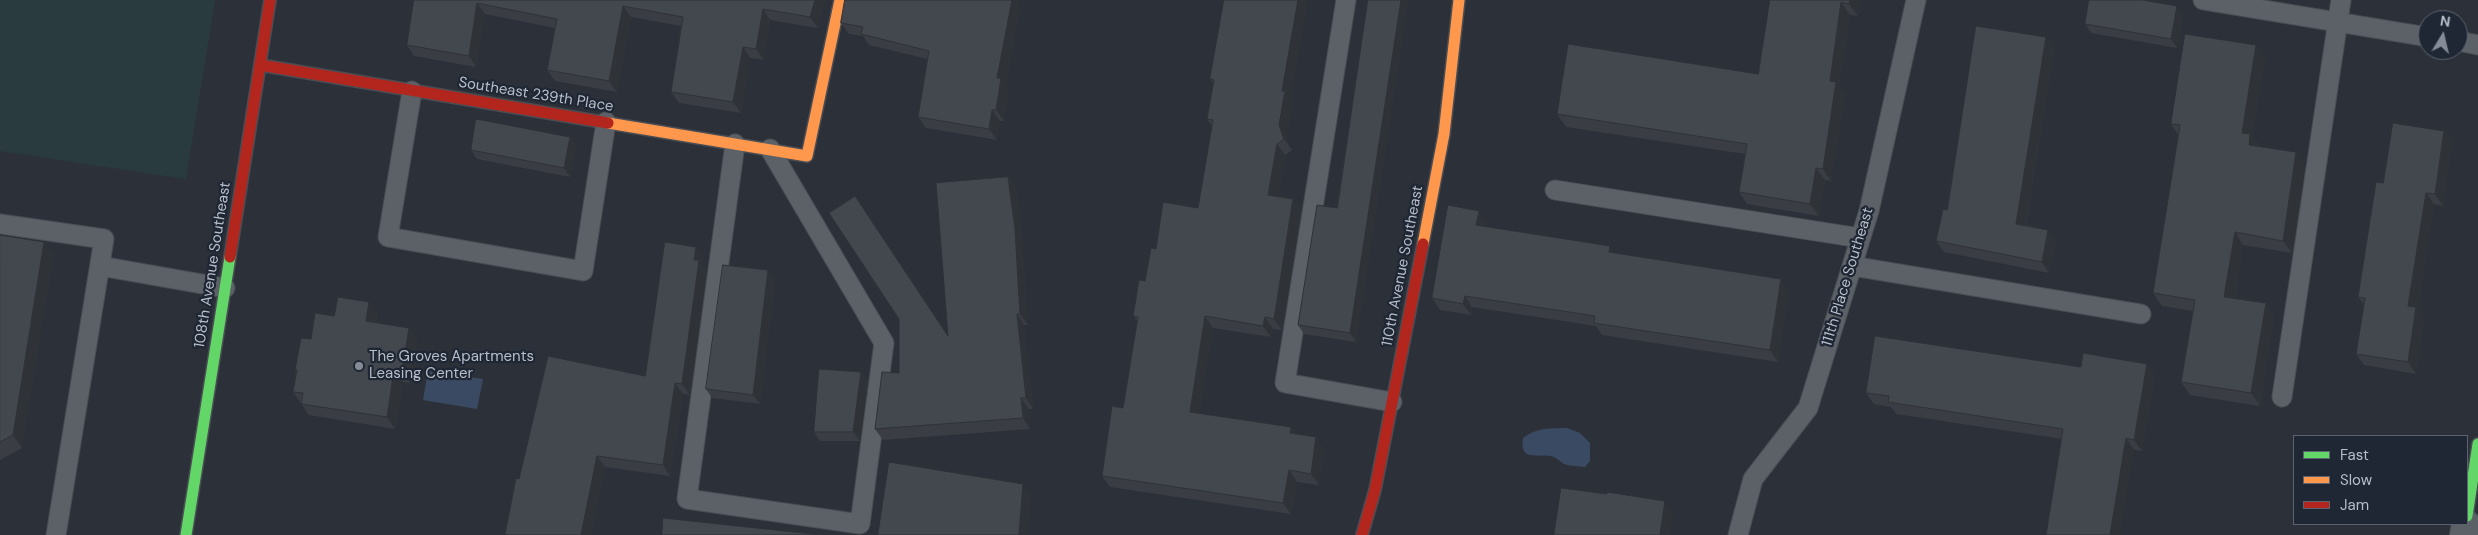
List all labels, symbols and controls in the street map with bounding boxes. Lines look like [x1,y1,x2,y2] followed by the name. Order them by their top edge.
[2418,10,2468,60] north arrow
[2439,11,2452,31] text: N
[457,74,615,116] street label: Southeast 239th Place
[191,181,235,349] street label: 108th Avenue Southeast
[1379,184,1427,348] street label: 110th Avenue Southeast
[1818,205,1878,349] street label: 111th Place Southeast
[369,348,534,383] place label: The Groves Apartments Leasing Center
[353,360,365,372] marker: The Groves Apartments Leasing Center
[2293,435,2468,525] legend
[2340,445,2369,465] text: Fast
[2340,470,2372,490] text: Slow
[2340,495,2369,515] text: Jam

